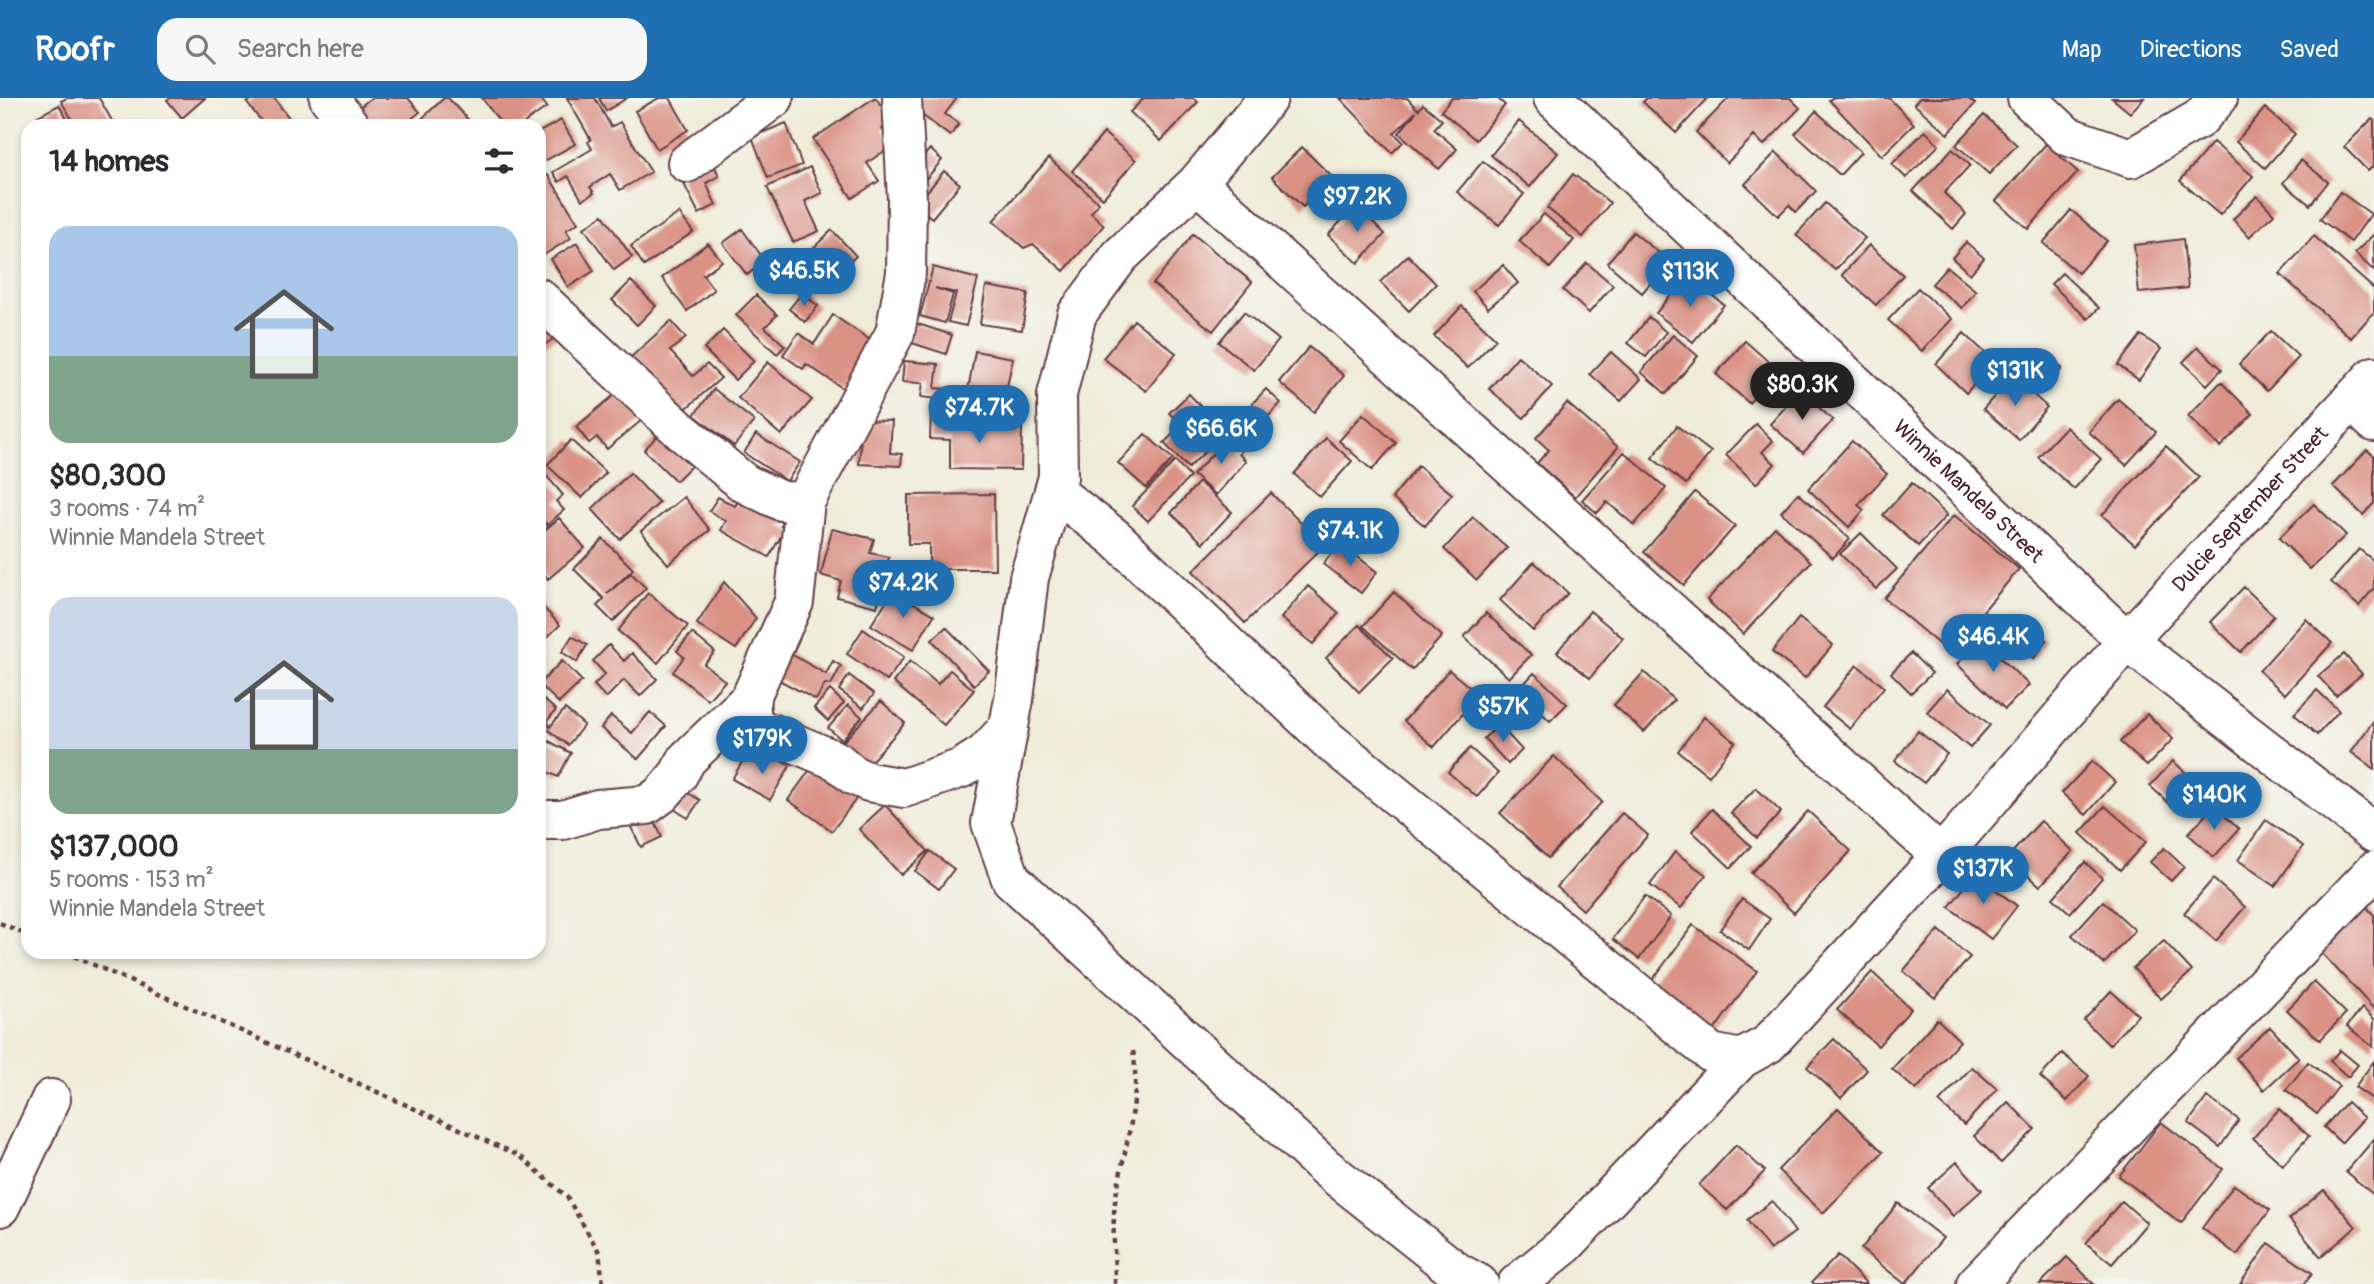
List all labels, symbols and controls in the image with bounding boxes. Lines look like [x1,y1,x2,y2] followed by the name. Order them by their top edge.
[157,18,647,81] search box
[35,29,115,70] text: Roofr
[181,30,219,68] icon: search
[237,33,364,65] text: Search here
[2062,35,2102,64] text: Map
[2140,35,2241,64] text: Directions
[2279,35,2339,64] text: Saved
[480,142,518,180] icon: filters
[49,143,169,180] text: 14 homes
[1300,174,1414,234] pin: $97.2K
[1323,182,1391,211] text: $97.2K
[747,248,861,308] pin: $46.5K
[1641,250,1739,309] pin: $113K
[769,256,839,285] text: $46.5K
[1661,257,1719,286] text: $113K
[221,271,347,397] icon: home
[1966,348,2064,408] pin: $131K
[1986,356,2044,385] text: $131K
[1745,362,1859,422] pin: $80.3K
[1766,370,1838,399] text: $80.3K
[922,386,1036,445] pin: $74.7K
[944,393,1014,422] text: $74.7K
[1164,406,1278,466] pin: $66.6K
[1185,414,1257,443] text: $66.6K
[1888,414,2050,569] street label: Winnie Mandela Street
[2166,420,2334,598] street label: Dulcie September Street
[49,457,166,494] text: $80,300
[49,494,205,523] text: 3 rooms · 74 m²
[1293,508,1407,568] pin: $74.1K
[1317,516,1383,545] text: $74.1K
[49,523,265,552] text: Winnie Mandela Street
[846,560,960,620] pin: $74.2K
[868,568,938,597] text: $74.2K
[1936,614,2050,674] pin: $46.4K
[1957,622,2029,651] text: $46.4K
[221,642,347,768] icon: home
[1462,684,1544,744] pin: $57K
[1478,692,1528,721] text: $57K
[713,716,811,776] pin: $179K
[732,724,792,753] text: $179K
[2165,772,2263,832] pin: $140K
[2182,780,2246,809] text: $140K
[49,828,179,865] text: $137,000
[1934,846,2032,906] pin: $137K
[1953,854,2013,883] text: $137K
[49,865,214,894] text: 5 rooms · 153 m²
[49,894,265,923] text: Winnie Mandela Street

